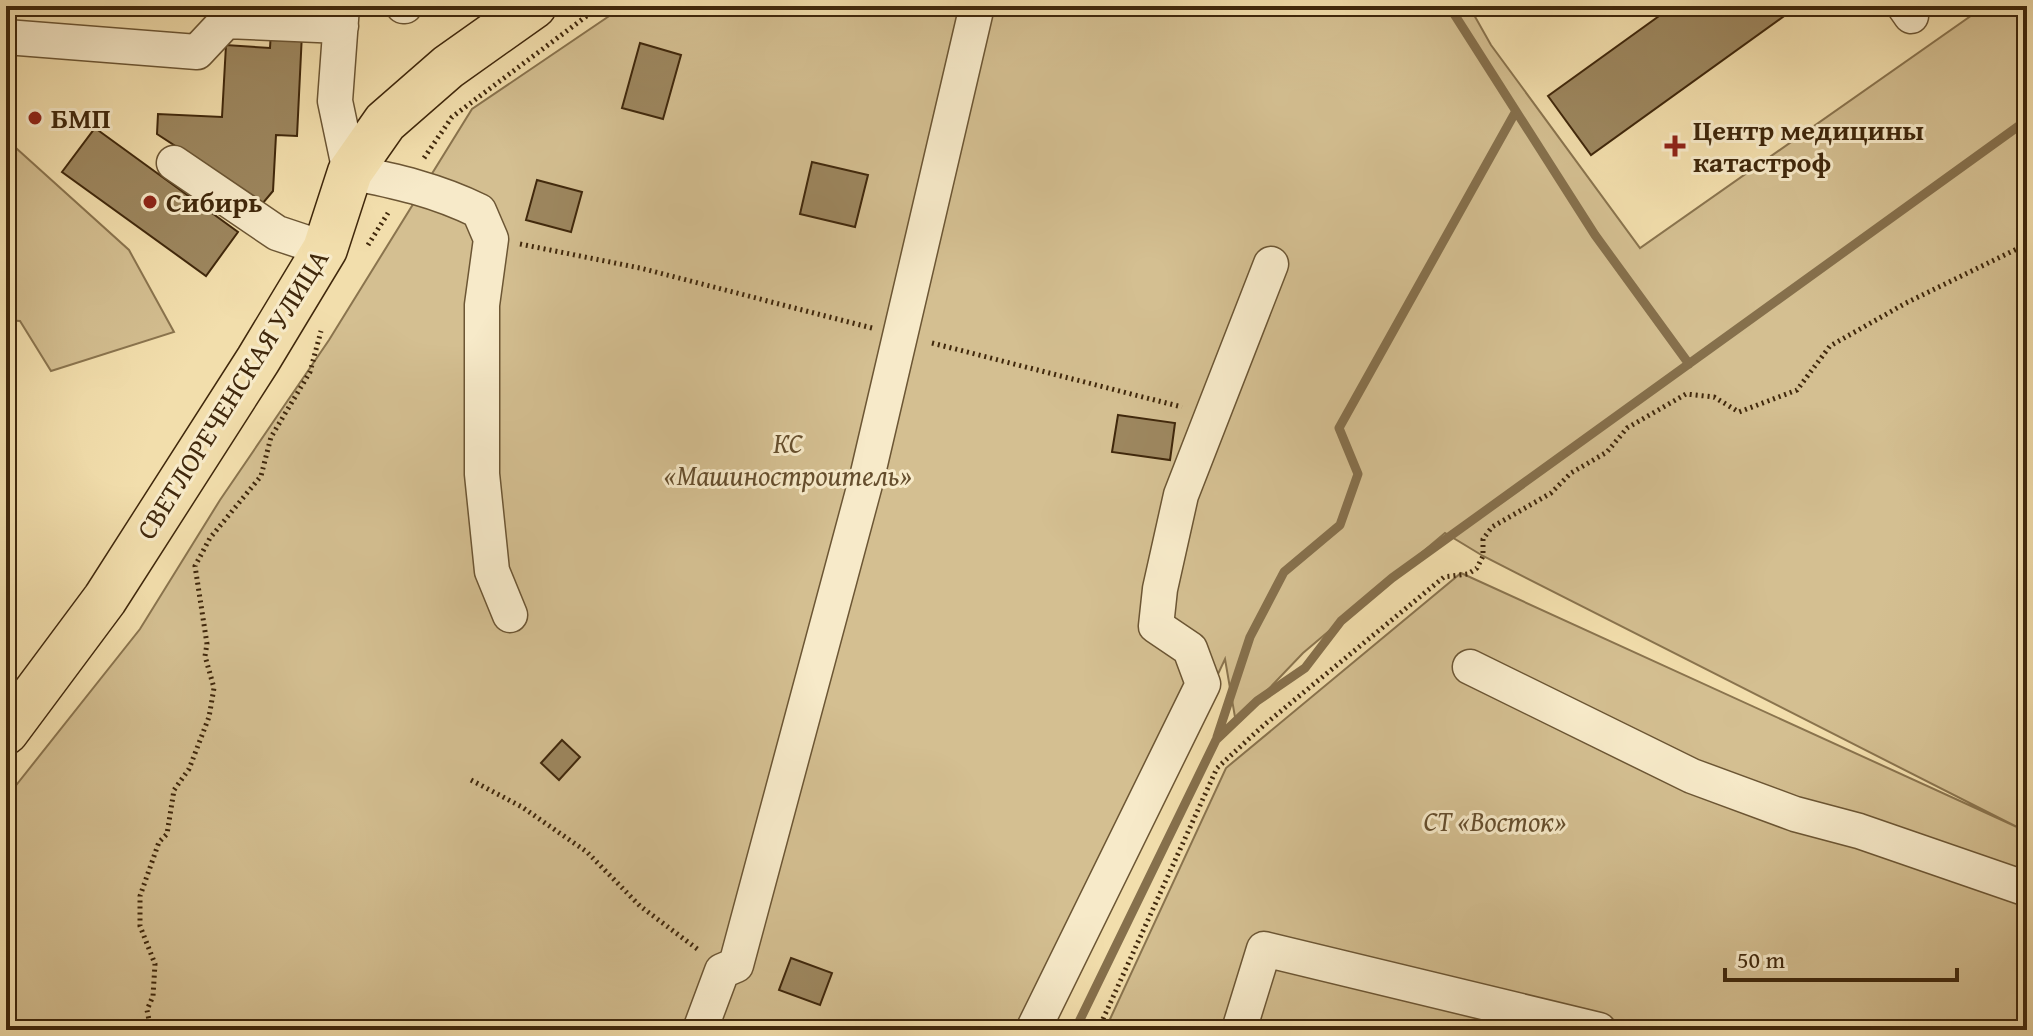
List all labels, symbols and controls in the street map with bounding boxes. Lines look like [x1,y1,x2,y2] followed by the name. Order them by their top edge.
[51,97,111,138] place label: БМП
[26,109,44,127] marker: БМП
[1693,109,1924,182] place label: Центр медицины катастроф
[1664,135,1686,157] marker: Центр медицины катастроф
[166,181,262,222] place label: Сибирь
[141,193,159,211] marker: Сибирь
[125,241,338,547] street label: СВЕТЛОРЕЧЕНСКАЯ УЛИЦА
[664,422,912,495] park label: КС «Машиностроитель»
[1423,800,1567,841] park label: СТ «Восток»
[1725,932,1957,982] scale bar
[1737,942,1785,977] text: 50 m

